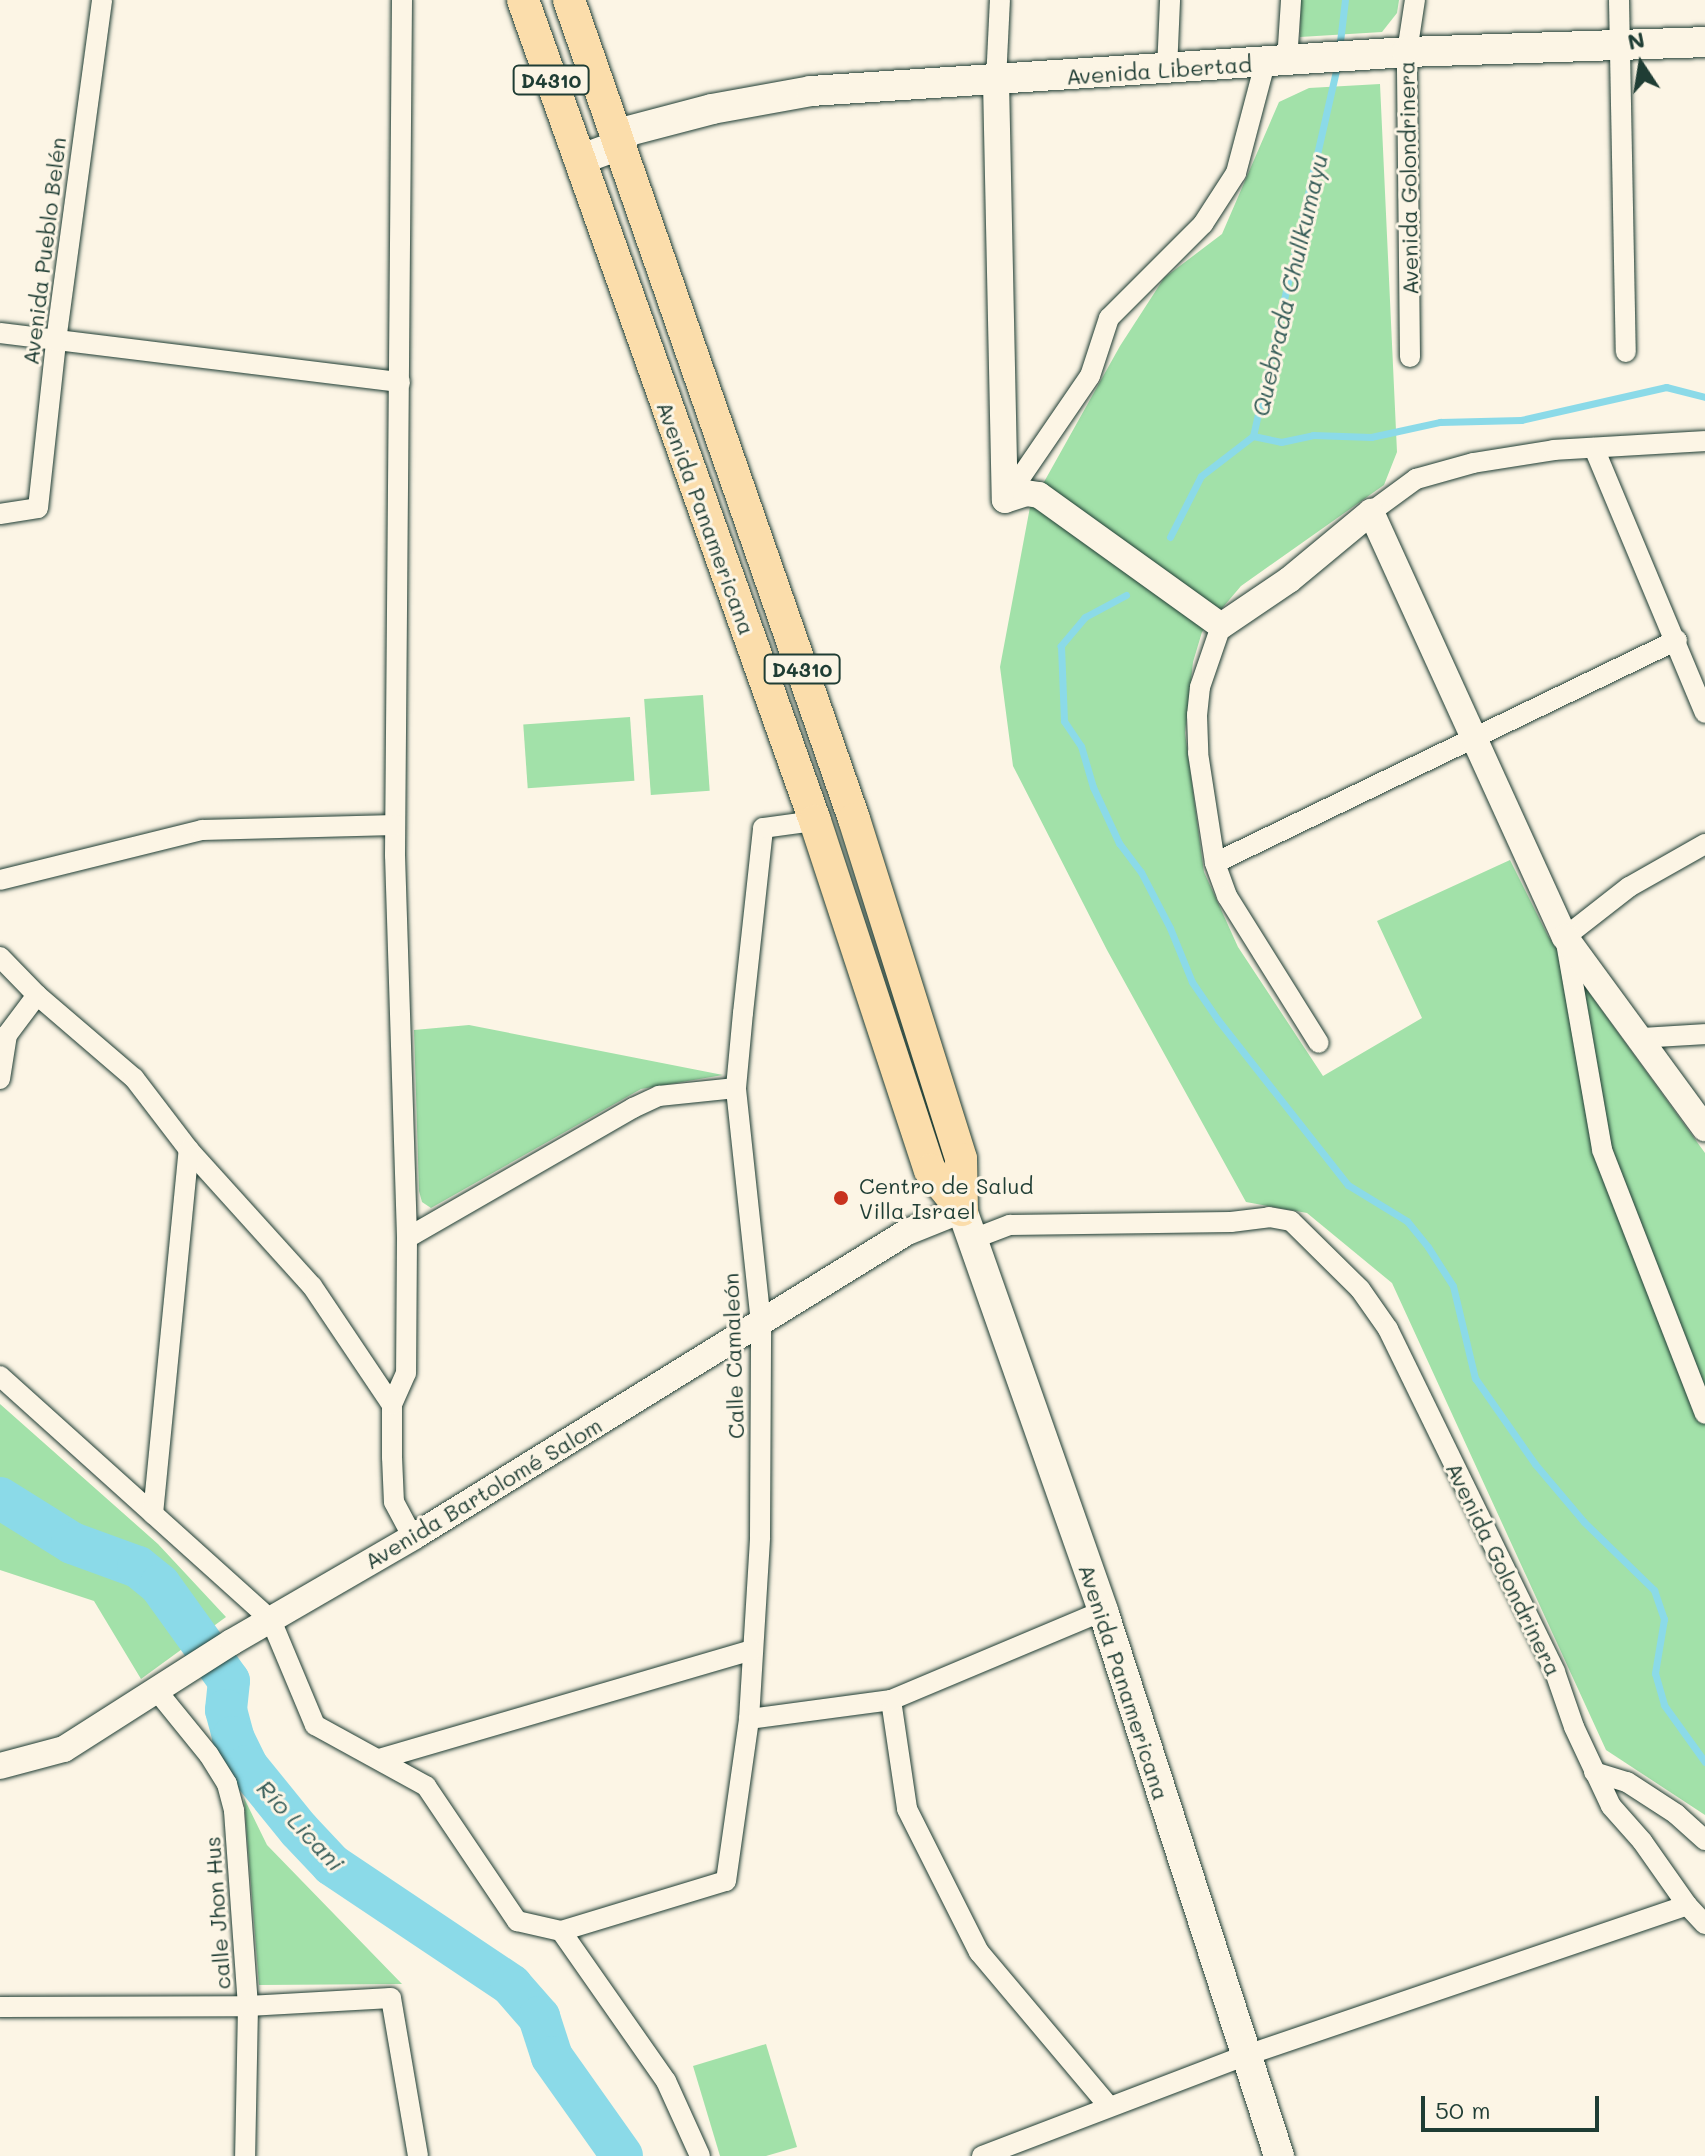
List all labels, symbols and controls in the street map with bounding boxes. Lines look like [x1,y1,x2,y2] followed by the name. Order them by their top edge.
[1601,24,1681,104] north arrow
[1625,24,1647,56] text: N
[1065,50,1253,90] street label: Avenida Libertad
[1393,61,1423,295] street label: Avenida Golondrinera
[511,64,591,96] road number: D4310
[17,136,71,366] street label: Avenida Pueblo Belén
[1245,151,1333,419] water label: Quebrada Chullkumayu
[651,398,761,638] street label: Avenida Panamericana
[762,653,842,685] road number: D4310
[859,1172,1034,1224] place label: Centro de Salud Villa Israel
[830,1187,852,1209] marker: Centro de Salud Villa Israel
[717,1273,749,1439] street label: Calle Camaleón
[360,1412,606,1574] street label: Avenida Bartolomé Salom
[1441,1458,1567,1680] street label: Avenida Golondrinera
[1073,1561,1175,1803] street label: Avenida Panamericana
[251,1773,351,1877] water label: Río Licani
[198,1836,236,1990] street label: calle Jhon Hus
[1425,2080,1603,2130] scale bar
[1435,2094,1491,2125] text: 50 m

